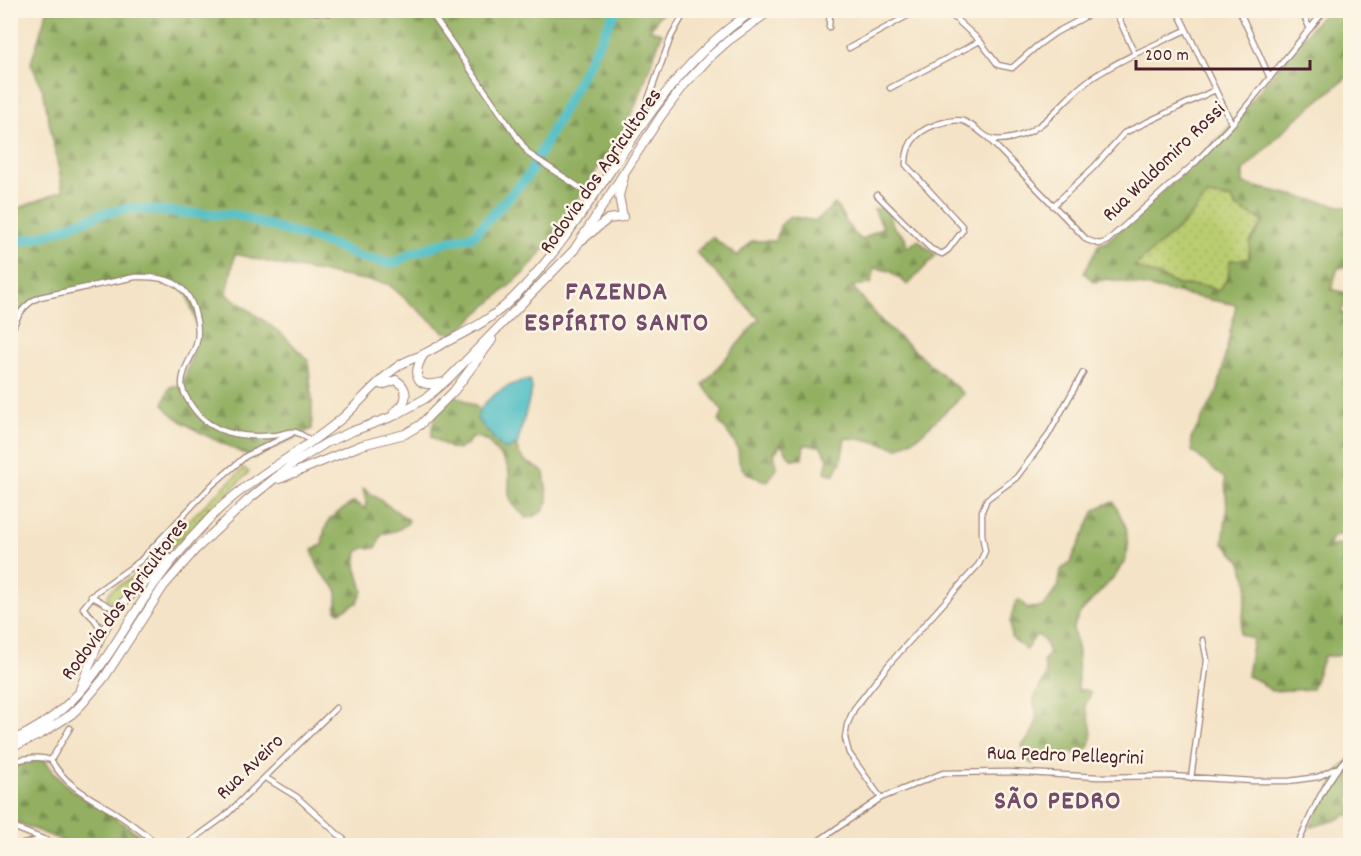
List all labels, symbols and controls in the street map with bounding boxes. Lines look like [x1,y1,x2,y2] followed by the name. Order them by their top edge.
[1136,33,1310,71] scale bar
[1145,44,1189,69] text: 200 m
[533,83,671,261] street label: Rodovia dos Agricultores
[1097,96,1234,230] street label: Rua Waldomiro Rossi
[524,274,710,344] district label: FAZENDA ESPÍRITO SANTO
[55,512,197,688] street label: Rodovia dos Agricultores
[210,728,292,808] street label: Rua Aveiro
[986,739,1144,775] street label: Rua Pedro Pellegrini
[994,783,1122,822] district label: SÃO PEDRO

